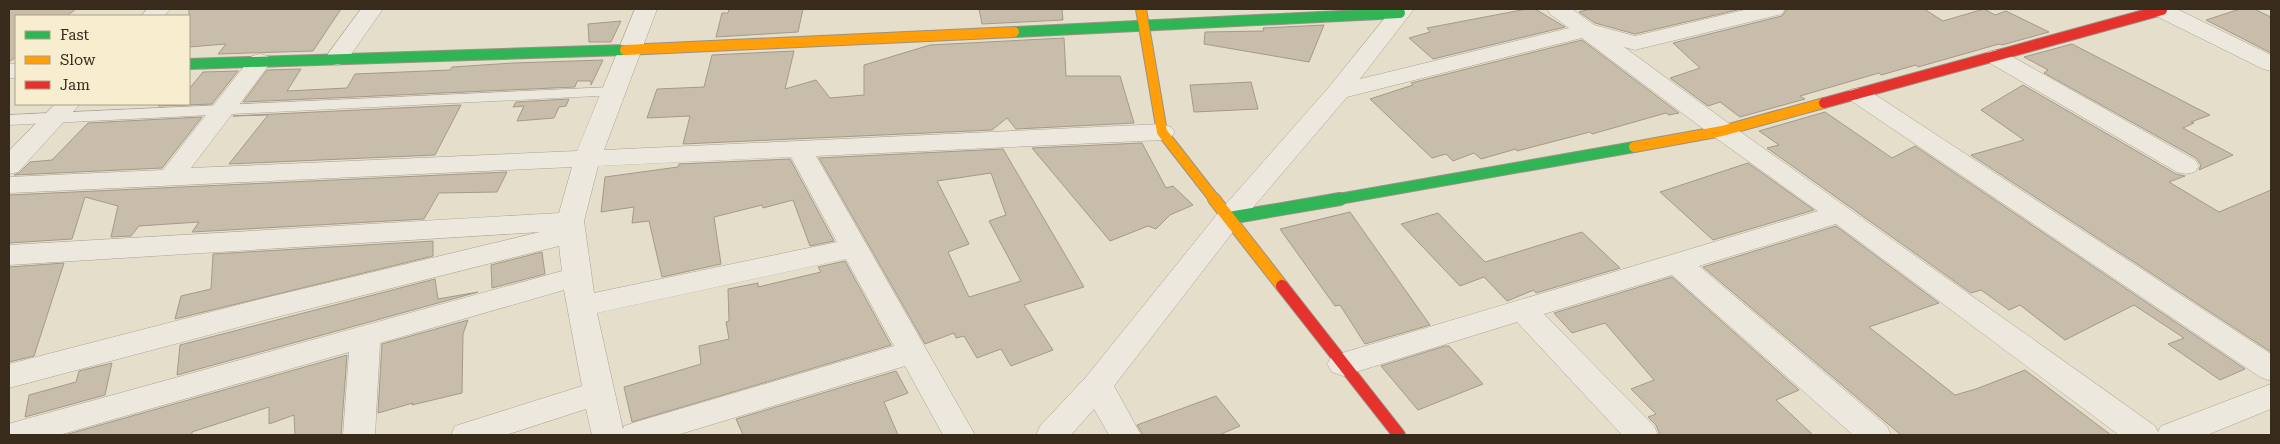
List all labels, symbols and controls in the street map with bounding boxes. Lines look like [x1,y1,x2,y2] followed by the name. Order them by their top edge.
[15,15,190,105] legend
[60,26,90,44] text: Fast
[60,51,96,69] text: Slow
[60,76,90,94] text: Jam

